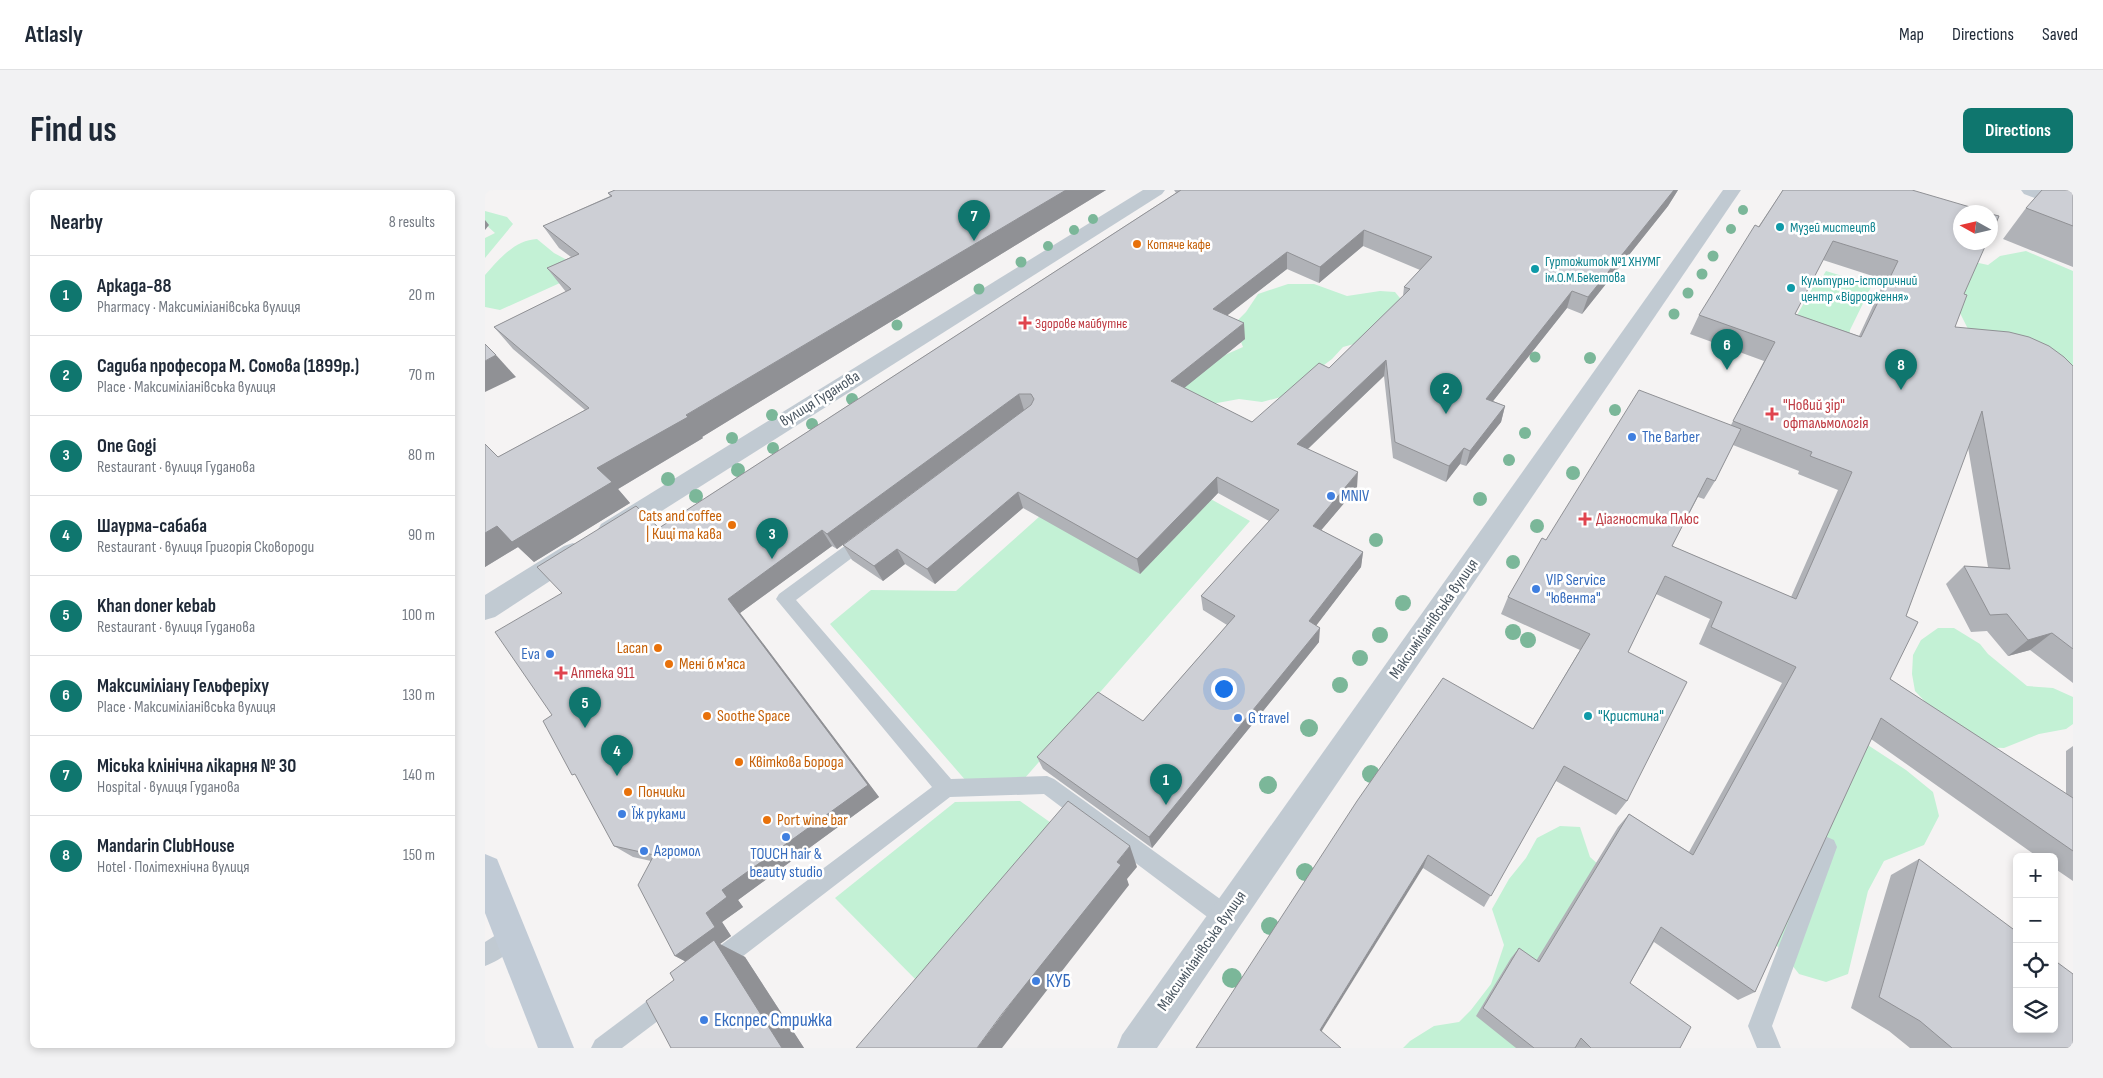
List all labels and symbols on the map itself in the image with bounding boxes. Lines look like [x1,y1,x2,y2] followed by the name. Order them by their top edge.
[958,200,990,241] pin: 7
[1953,205,1998,250] north arrow
[1790,219,1876,236] place label: Музей мистецтв
[1774,221,1786,233] marker: Музей мистецтв
[1147,236,1211,253] place label: Котяче кафе
[1131,238,1143,250] marker: Котяче кафе
[1545,253,1661,286] place label: Гуртожиток №1 ХНУМГ ім.О.М.Бекетова
[1529,263,1541,275] marker: Гуртожиток №1 ХНУМГ ім.О.М.Бекетова
[1801,272,1918,305] place label: Культурно-історичний центр «Відродження»
[1785,282,1797,294] marker: Культурно-історичний центр «Відродження»
[1035,315,1128,332] place label: Здорове майбутнє
[1019,317,1031,329] marker: Здорове майбутнє
[1711,329,1743,370] pin: 6
[1885,349,1917,390] pin: 8
[777,367,863,431] street label: вулиця Гуданова
[1430,373,1462,414] pin: 2
[1783,396,1868,433] place label: "Новий зір" офтальмологія
[1765,407,1779,421] marker: "Новий зір" офтальмологія
[1642,428,1700,447] place label: The Barber
[1626,431,1638,443] marker: The Barber
[1341,487,1370,506] place label: MNIV
[1325,490,1337,502] marker: MNIV
[638,507,722,544] place label: Cats and coffee | Киці та кава
[1596,510,1699,529] place label: Діагностика Плюс
[1578,512,1592,526] marker: Діагностика Плюс
[756,518,788,559] pin: 3
[726,519,738,531] marker: Cats and coffee | Киці та кава
[1386,555,1482,683] street label: Максиміліанівська вулиця
[1546,571,1606,608] place label: VIP Service "ювента"
[1530,583,1542,595] marker: VIP Service "ювента"
[617,639,648,658] place label: Lacan
[652,642,664,654] marker: Lacan
[521,645,540,664] place label: Eva
[544,648,556,660] marker: Eva
[679,655,745,674] place label: Мені б м'яса
[663,658,675,670] marker: Мені б м'яса
[570,664,635,683] place label: Аптека 911
[555,667,567,679] marker: Аптека 911
[1211,676,1237,702] your location
[569,687,601,728] pin: 5
[717,707,790,726] place label: Soothe Space
[1598,707,1664,726] place label: "Кристина"
[1248,709,1289,728] place label: G travel
[701,710,713,722] marker: Soothe Space
[1582,710,1594,722] marker: "Кристина"
[1232,712,1244,724] marker: G travel
[601,735,633,776] pin: 4
[749,753,844,772] place label: Квіткова Борода
[733,756,745,768] marker: Квіткова Борода
[1150,764,1182,805] pin: 1
[638,783,685,802] place label: Пончики
[622,786,634,798] marker: Пончики
[631,805,686,824] place label: Їж руками
[616,808,628,820] marker: Їж руками
[777,811,848,830] place label: Port wine bar
[761,814,773,826] marker: Port wine bar
[780,831,792,843] marker: TOUCH hair & beauty studio
[653,842,701,861] place label: Агромол
[638,845,650,857] marker: Агромол
[749,845,823,882] place label: TOUCH hair & beauty studio
[1154,887,1250,1015] street label: Максиміліанівська вулиця
[1046,970,1071,993] place label: КУБ
[1030,975,1042,987] marker: КУБ
[714,1009,832,1032] place label: Експрес Стрижка
[698,1014,710,1026] marker: Експрес Стрижка

